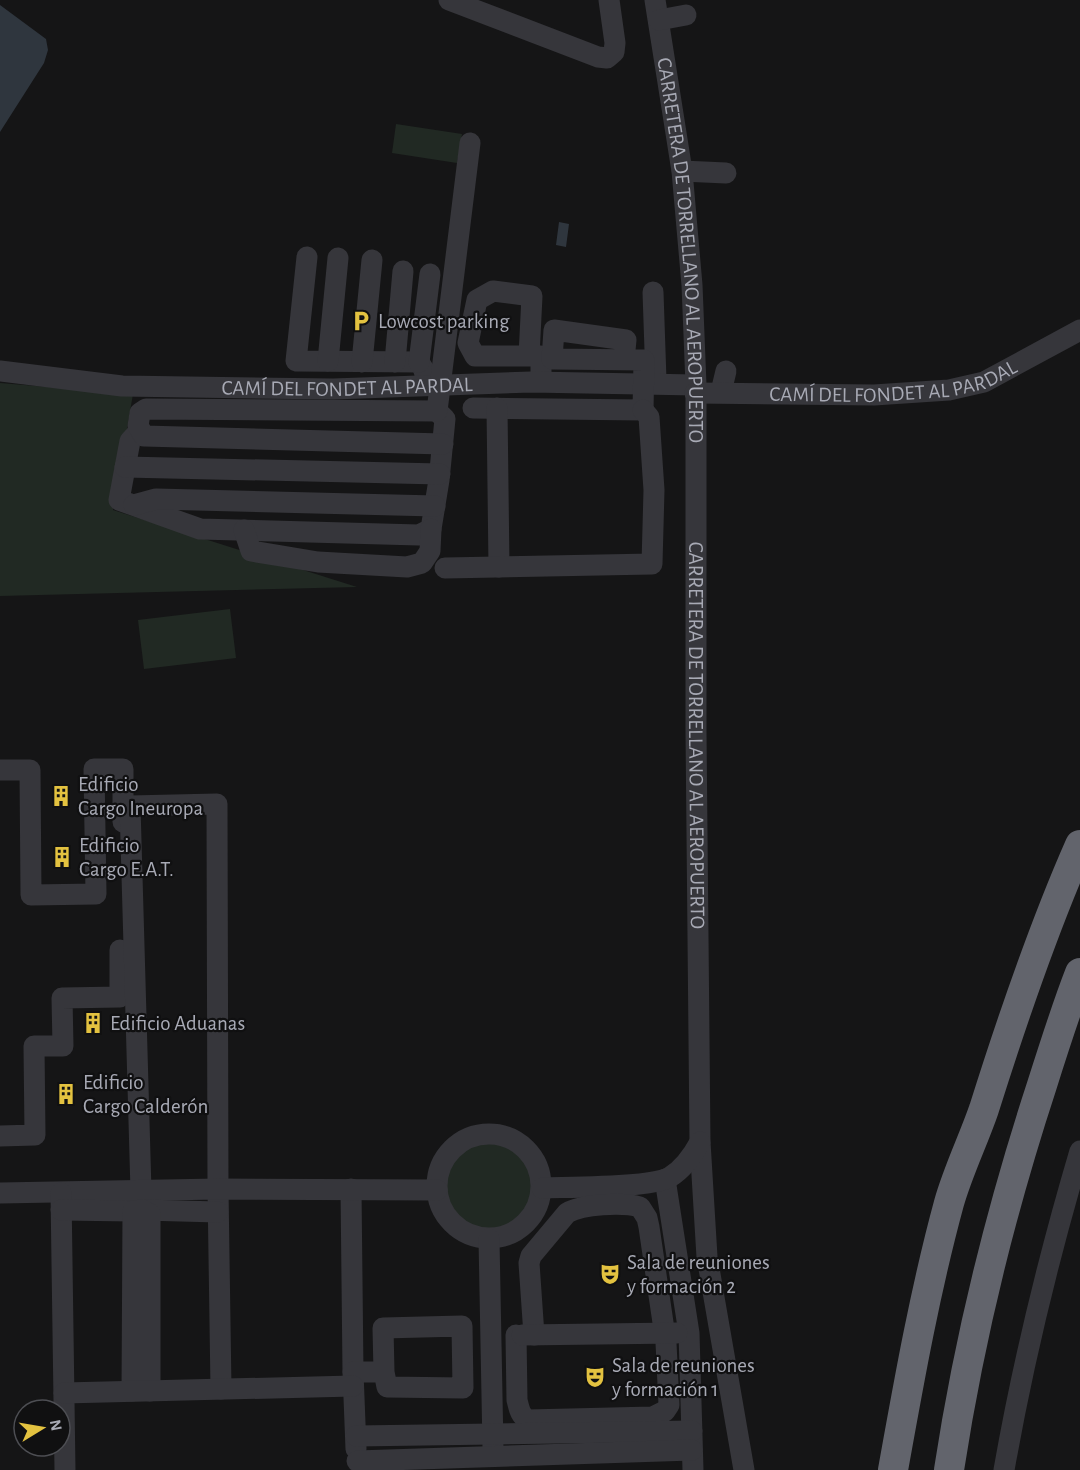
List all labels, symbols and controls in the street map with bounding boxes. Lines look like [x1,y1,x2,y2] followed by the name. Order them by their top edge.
[654,56,707,443] street label: CARRETERA DE TORRELLANO AL AEROPUERTO
[349,309,373,333] parking icon: Lowcost parking
[378,311,510,332] place label: Lowcost parking
[769,356,1020,406] street label: CAMÍ DEL FONDET AL PARDAL
[221,374,473,400] street label: CAMÍ DEL FONDET AL PARDAL
[685,542,708,929] street label: CARRETERA DE TORRELLANO AL AEROPUERTO
[78,774,203,819] place label: Edificio Cargo Ineuropa
[49,784,73,808] building icon: Edificio Cargo Ineuropa
[79,835,174,880] place label: Edificio Cargo E.A.T.
[50,845,74,869] building icon: Edificio Cargo E.A.T.
[81,1011,105,1035] building icon: Edificio Aduanas
[110,1013,245,1034] place label: Edificio Aduanas
[83,1072,208,1117] place label: Edificio Cargo Calderón
[54,1082,78,1106] building icon: Edificio Cargo Calderón
[626,1252,770,1297] place label: Sala de reuniones y formación 2
[598,1262,622,1286] theatre icon: Sala de reuniones y formación 2
[611,1355,755,1400] place label: Sala de reuniones y formación 1
[583,1365,607,1389] theatre icon: Sala de reuniones y formación 1
[12,1398,72,1458] north arrow
[47,1418,65,1432] text: N

